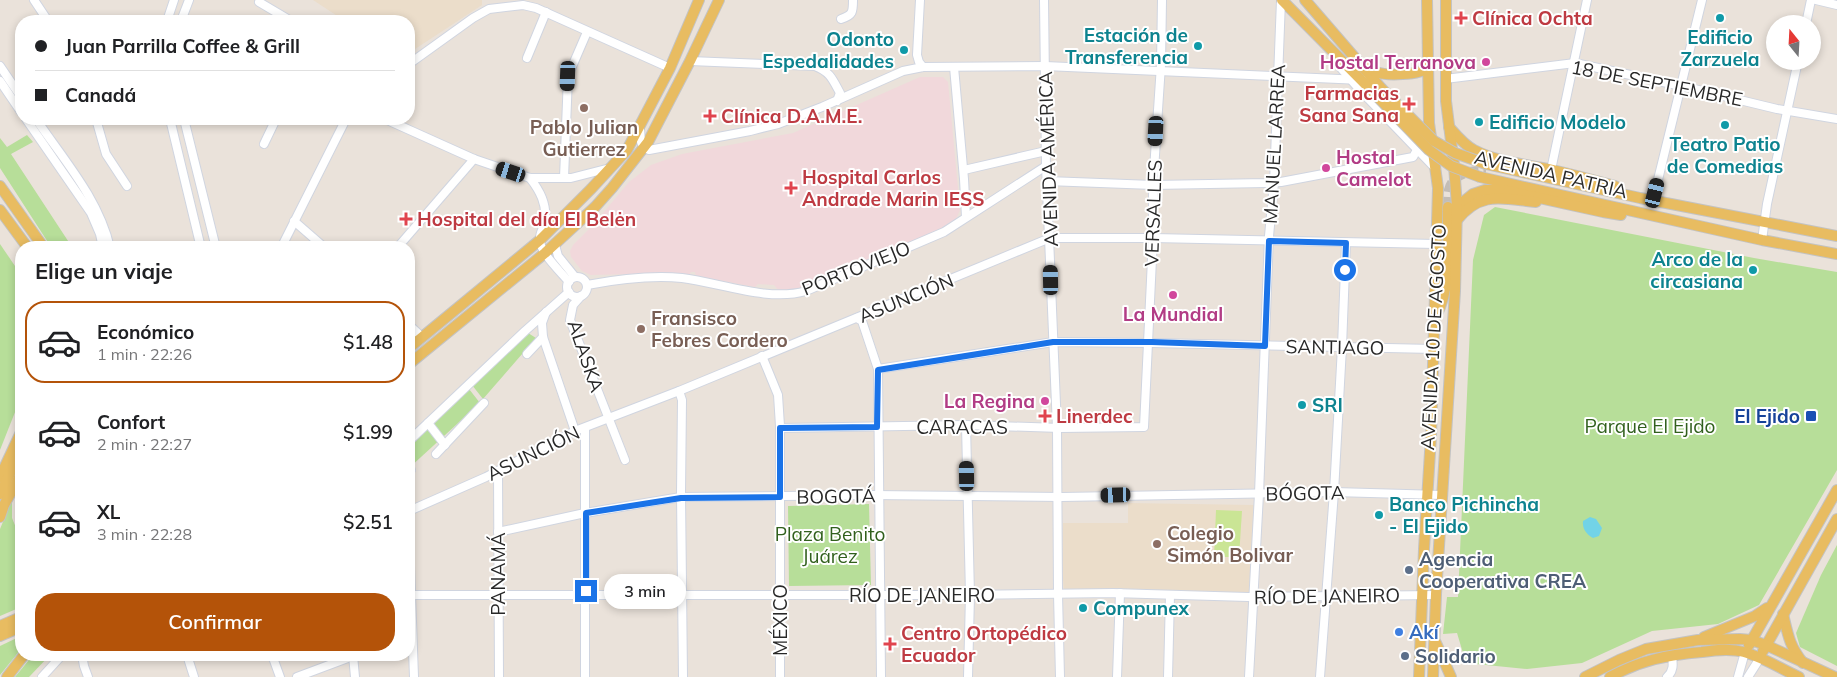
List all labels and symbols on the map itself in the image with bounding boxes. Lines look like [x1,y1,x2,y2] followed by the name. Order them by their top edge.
[1472,6,1593,30] place label: Clínica Ochta
[1454,11,1468,25] marker: Clínica Ochta
[1714,12,1726,24] marker: Edificio Zarzuela
[1766,15,1821,70] north arrow
[1065,23,1188,69] place label: Estación de Transferencia
[1680,25,1760,71] place label: Edificio Zarzuela
[762,27,894,73] place label: Odonto Espedalidades
[1192,40,1204,52] marker: Estación de Transferencia
[898,44,910,56] marker: Odonto Espedalidades
[1320,50,1476,74] place label: Hostal Terranova
[1569,55,1745,111] street label: 18 DE SEPTIEMBRE
[1480,56,1492,68] marker: Hostal Terranova
[559,61,576,91] car
[1258,63,1290,224] street label: MANUEL LARREA
[1033,71,1063,247] street label: AVENIDA AMÉRICA
[1299,81,1399,127] place label: Farmacias Sana Sana
[1403,98,1415,110] marker: Farmacias Sana Sana
[578,102,590,114] marker: Pablo Julian Gutierrez
[721,104,863,128] place label: Clínica D.A.M.E.
[703,109,717,123] marker: Clínica D.A.M.E.
[1489,110,1626,134] place label: Edificio Modelo
[530,115,638,161] place label: Pablo Julian Gutierrez
[1147,116,1164,146] car
[1473,116,1485,128] marker: Edificio Modelo
[1719,119,1731,131] marker: Teatro Patio de Comedias
[1667,132,1783,178] place label: Teatro Patio de Comedias
[1336,145,1411,191] place label: Hostal Camelot
[1472,145,1630,203] street label: AVENIDA PATRIA
[1139,159,1167,267] street label: VERSALLES
[494,160,527,184] car
[1320,162,1332,174] marker: Hostal Camelot
[802,165,984,211] place label: Hospital Carlos Andrade Marin IESS
[1644,177,1665,209] car
[784,181,798,195] marker: Hospital Carlos Andrade Marin IESS
[417,207,636,231] place label: Hospital del día El Belėn
[399,212,413,226] marker: Hospital del día El Belėn
[1415,223,1451,451] street label: AVENIDA 10 DE AGOSTO
[798,235,914,301] street label: PORTOVIEJO
[1650,247,1743,293] place label: Arco de la circasiana
[1334,259,1356,281] route start
[1747,264,1759,276] marker: Arco de la circasiana
[1043,265,1058,295] car
[855,268,957,328] street label: ASUNCIÓN
[1167,289,1179,301] marker: La Mundial
[1123,302,1223,326] place label: La Mundial
[651,306,788,352] place label: Fransisco Febres Cordero
[562,317,610,395] street label: ALASKA
[635,323,647,335] marker: Fransisco Febres Cordero
[1285,334,1385,360] street label: SANTIAGO
[944,389,1035,413] place label: La Regina
[1312,393,1343,417] place label: SRI
[1039,395,1051,407] marker: La Regina
[1296,399,1308,411] marker: SRI
[1056,404,1133,428] place label: Linerdec
[1734,404,1800,428] place label: El Ejido
[1038,409,1052,423] marker: Linerdec
[1804,409,1818,423] marker: El Ejido
[1585,414,1715,438] park label: Parque El Ejido
[916,415,1008,439] street label: CARACAS
[483,420,583,486] street label: ASUNCIÓN
[959,461,974,491] car
[1265,480,1345,506] street label: BÓGOTA
[796,483,876,509] street label: BOGOTÁ
[1100,487,1131,503] car
[1389,492,1539,538] place label: Banco Pichincha - El Ejido
[1373,509,1385,521] marker: Banco Pichincha - El Ejido
[1167,521,1293,567] place label: Colegio Simón Bolivar
[775,522,885,568] park label: Plaza Benito Juárez
[486,532,510,616] street label: PANAMÁ
[1151,538,1163,550] marker: Colegio Simón Bolivar
[1419,547,1587,593] place label: Agencia Cooperativa CREA
[1403,564,1415,576] marker: Agencia Cooperativa CREA
[604,574,686,608] callout: 3 min
[575,580,597,602] route end
[849,583,995,607] street label: RÍO DE JANEIRO
[1254,583,1400,609] street label: RÍO DE JANEIRO
[768,584,792,656] street label: MÉXICO
[1093,596,1190,620] place label: Compunex
[1077,602,1089,614] marker: Compunex
[1409,620,1440,644] place label: Akí
[901,621,1067,667] place label: Centro Ortopédico Ecuador
[1393,626,1405,638] marker: Akí
[883,637,897,651] marker: Centro Ortopédico Ecuador
[1415,644,1496,668] place label: Solidario
[1399,650,1411,662] marker: Solidario

